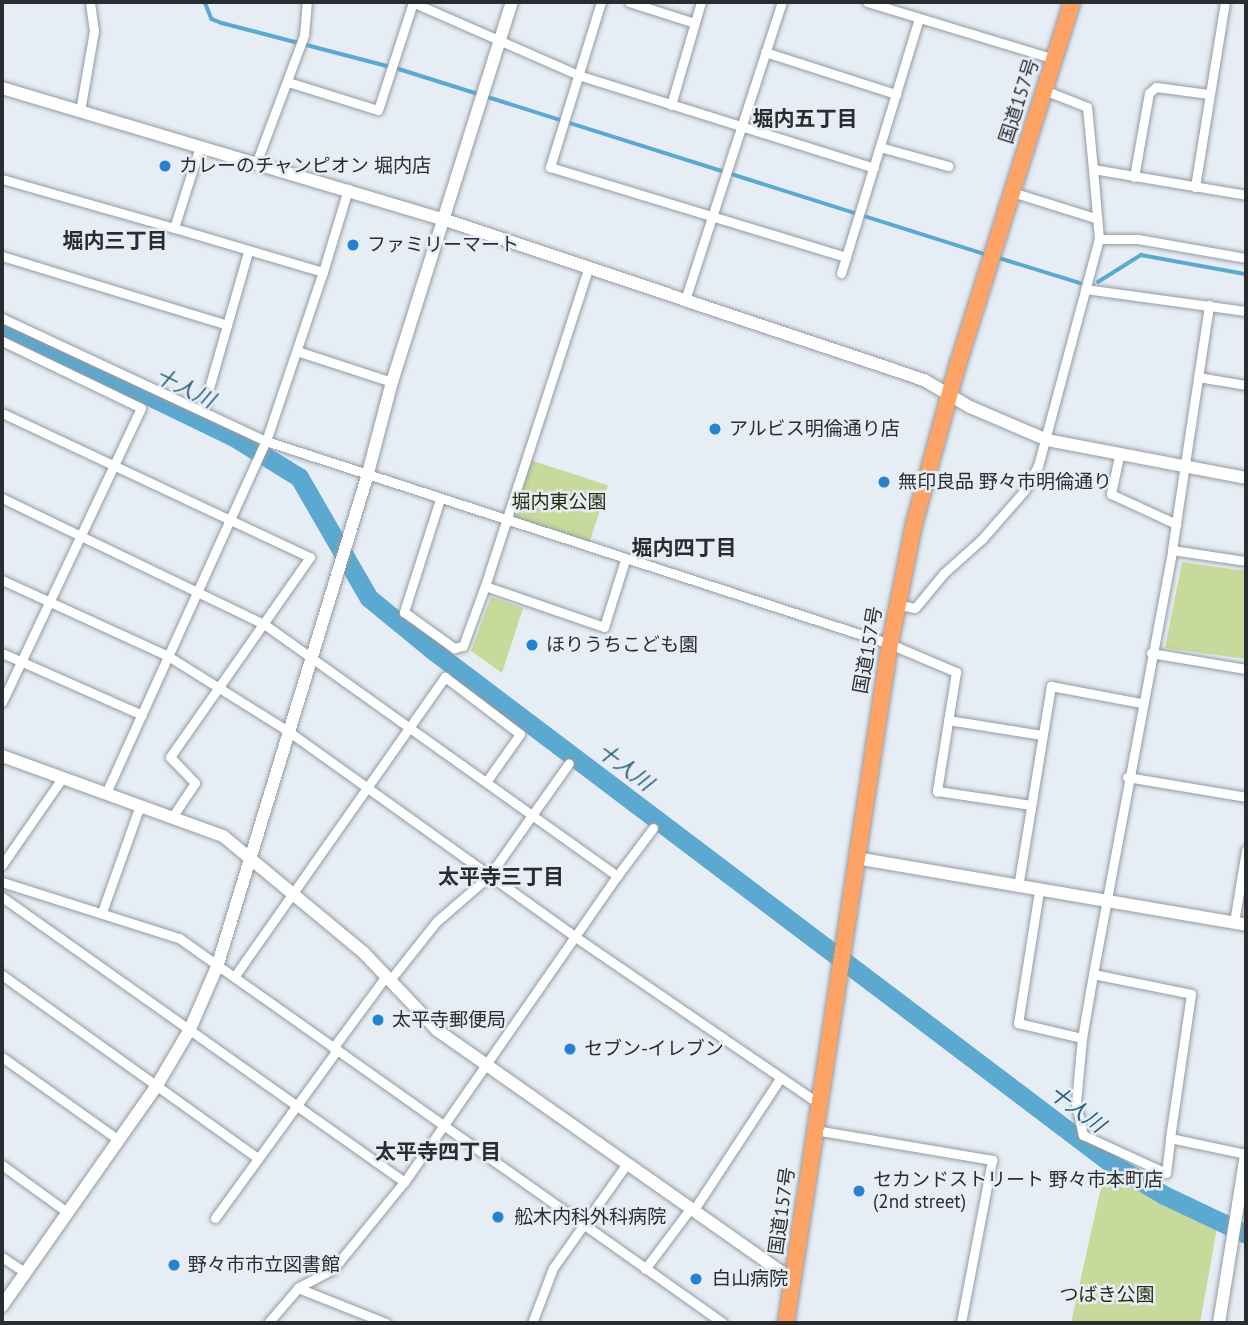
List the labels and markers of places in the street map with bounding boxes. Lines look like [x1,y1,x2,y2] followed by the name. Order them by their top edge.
[179,155,431,177] place label: カレーのチャンピオン 堀内店
[157,158,173,174] marker: カレーのチャンピオン 堀内店
[367,234,519,256] place label: ファミリーマート
[345,237,361,253] marker: ファミリーマート
[729,418,900,440] place label: アルビス明倫通り店
[707,421,723,437] marker: アルビス明倫通り店
[898,471,1112,493] place label: 無印良品 野々市明倫通り
[876,474,892,490] marker: 無印良品 野々市明倫通り
[546,634,698,656] place label: ほりうちこども園
[524,637,540,653] marker: ほりうちこども園
[392,1009,506,1031] place label: 太平寺郵便局
[370,1012,386,1028] marker: 太平寺郵便局
[584,1038,724,1060] place label: セブン-イレブン
[562,1041,578,1057] marker: セブン-イレブン
[873,1169,1163,1213] place label: セカンドストリート 野々市本町店 (2nd street)
[851,1183,867,1199] marker: セカンドストリート 野々市本町店 (2nd street)
[514,1206,666,1228] place label: 舩木内科外科病院
[488,1207,508,1227] marker: 舩木内科外科病院
[188,1254,340,1276] place label: 野々市市立図書館
[166,1257,182,1273] marker: 野々市市立図書館
[712,1268,788,1290] place label: 白山病院
[686,1269,706,1289] marker: 白山病院

